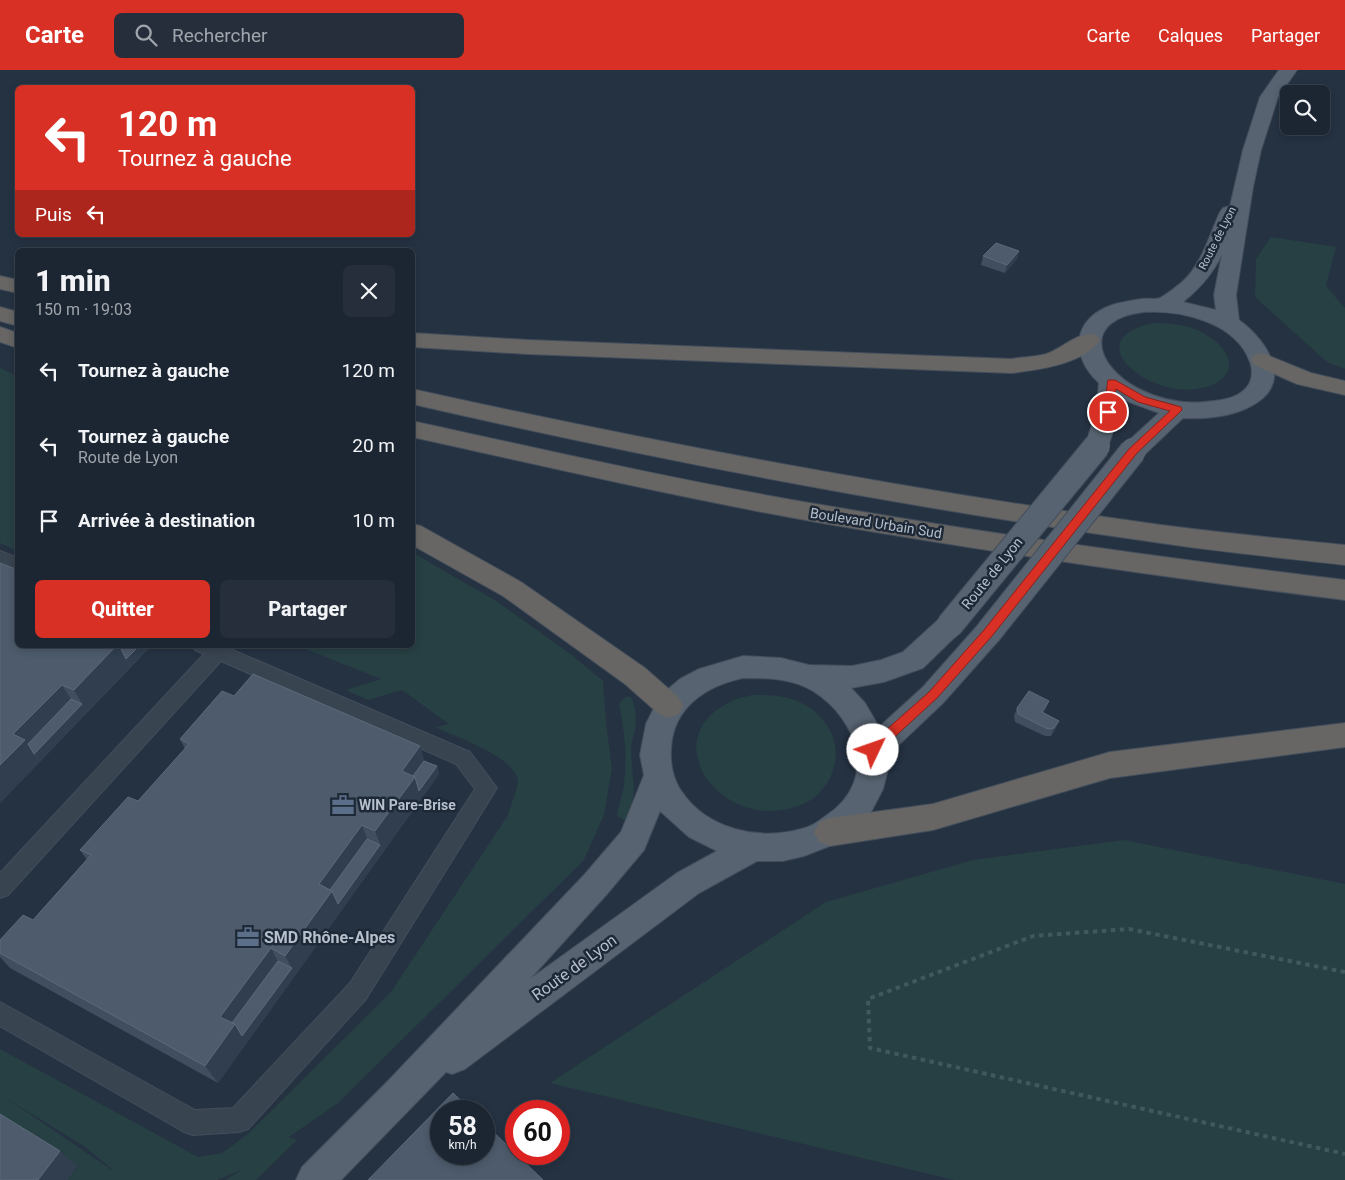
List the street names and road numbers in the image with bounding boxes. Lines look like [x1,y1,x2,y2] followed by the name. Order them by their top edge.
[1196,205,1239,272] street label: Route de Lyon
[809,505,943,541] street label: Boulevard Urbain Sud
[958,534,1026,612] street label: Route de Lyon
[528,930,620,1004] street label: Route de Lyon

